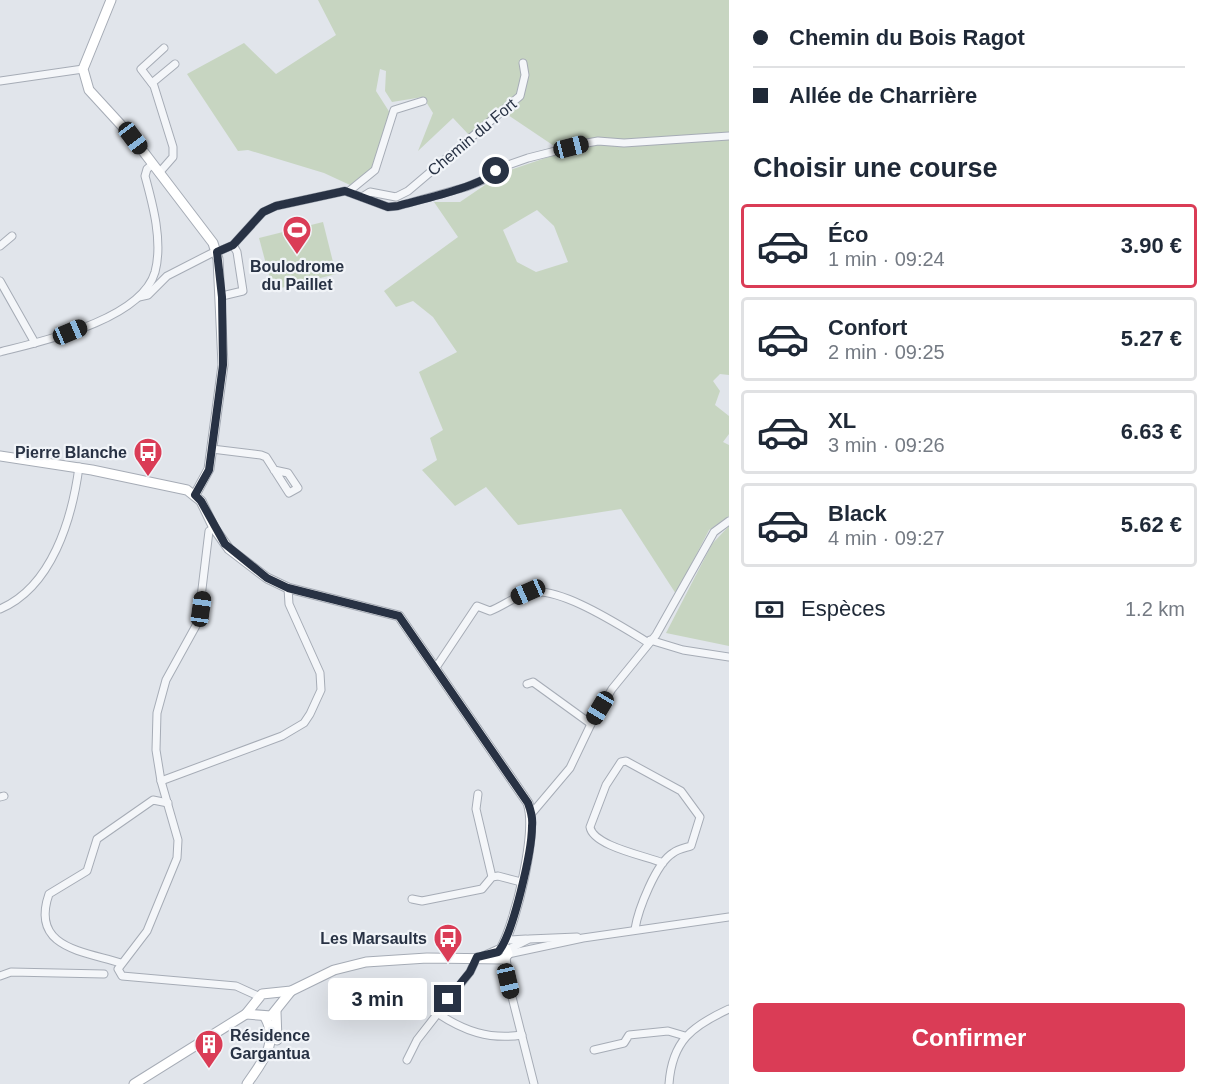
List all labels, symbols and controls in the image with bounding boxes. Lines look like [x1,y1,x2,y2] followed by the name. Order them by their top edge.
[789,25,1025,50] text: Chemin du Bois Ragot
[789,83,977,108] text: Allée de Charrière
[424,95,520,179] street label: Chemin du Fort
[115,118,151,158] car
[551,134,591,160] car
[753,153,998,183] text: Choisir une course
[482,157,509,184] route start
[281,214,313,256] sports icon: Boulodrome du Paillet
[756,219,810,273] icon: car
[828,222,868,247] text: Éco
[1121,233,1182,258] text: 3.90 €
[828,248,945,270] text: 1 min · 09:24
[250,258,344,293] place label: Boulodrome du Paillet
[756,312,810,366] icon: car
[828,315,907,340] text: Confort
[50,317,90,347] car
[1121,326,1182,351] text: 5.27 €
[828,341,945,363] text: 2 min · 09:25
[756,405,810,459] icon: car
[828,408,856,433] text: XL
[1121,419,1182,444] text: 6.63 €
[828,434,945,456] text: 3 min · 09:26
[132,436,164,478] bus stop icon: Pierre Blanche
[15,444,127,461] place label: Pierre Blanche
[756,498,810,552] icon: car
[828,501,887,526] text: Black
[1121,512,1182,537] text: 5.62 €
[828,527,945,549] text: 4 min · 09:27
[508,576,548,608] car
[190,590,212,628] car
[753,593,786,626] icon: cash
[801,596,885,621] text: Espèces
[1125,598,1185,620] text: 1.2 km
[583,688,617,728] car
[432,922,464,964] bus stop icon: Les Marsaults
[320,930,427,947] place label: Les Marsaults
[495,961,521,1001] car
[328,978,427,1020] callout: 3 min
[434,985,461,1012] route end
[351,988,404,1010] text: 3 min
[753,1003,1185,1072] button: Confirmer
[230,1027,310,1062] place label: Résidence Gargantua
[193,1028,225,1070] building icon: Résidence Gargantua

